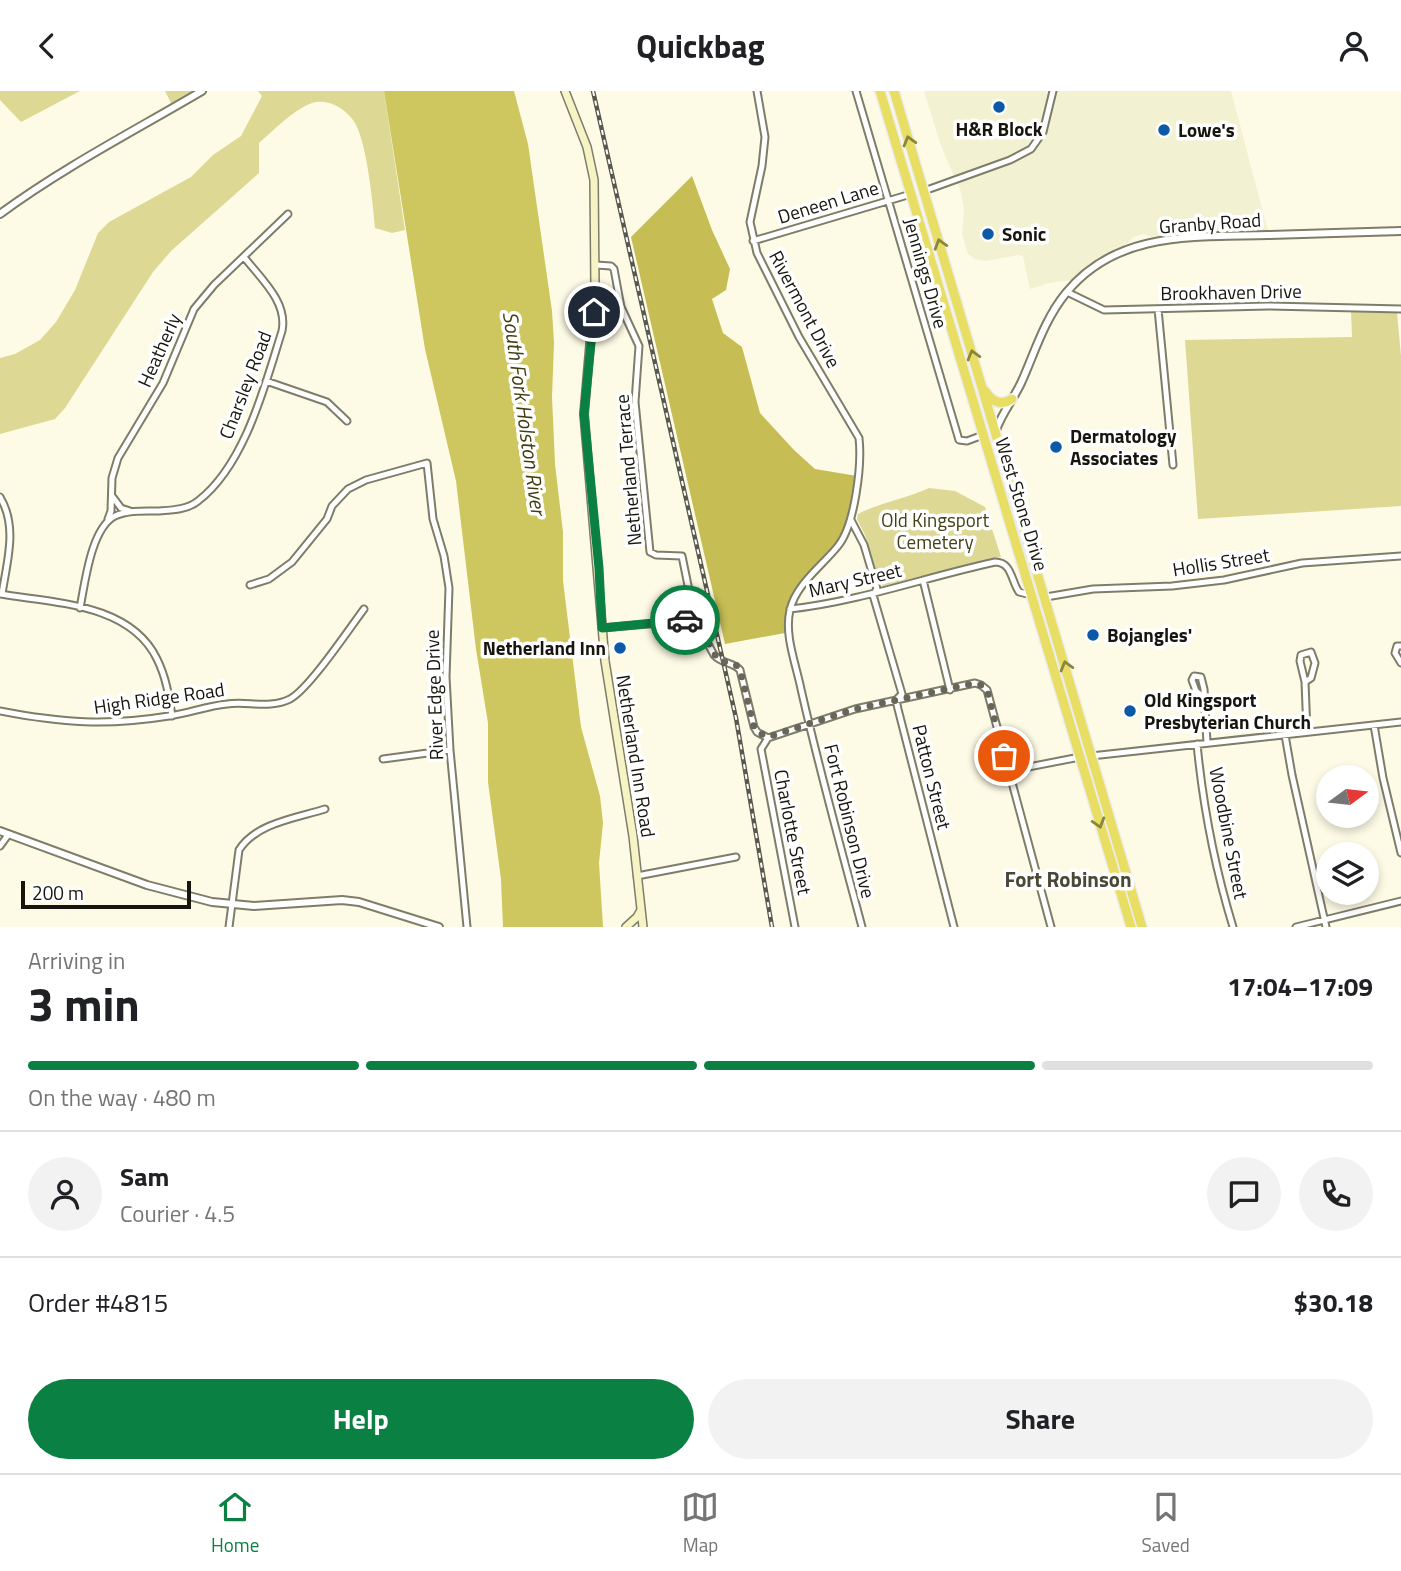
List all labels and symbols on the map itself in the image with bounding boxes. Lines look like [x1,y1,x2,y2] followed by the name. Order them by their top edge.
[991,99,1007,115] marker: H&R Block
[955,114,1043,143] place label: H&R Block
[1178,115,1235,144] place label: Lowe's
[1156,122,1172,138] marker: Lowe's
[902,135,917,147] one-way arrow
[774,172,882,231] street label: Deneen Lane
[1158,204,1262,241] street label: Granby Road
[897,214,956,332] street label: Jennings Drive
[1002,219,1046,248] place label: Sonic
[980,226,996,242] marker: Sonic
[934,238,948,251] one-way arrow
[762,245,849,373] street label: Rivermont Drive
[1160,276,1302,307] street label: Brookhaven Drive
[564,282,624,342] pin
[129,308,188,392] street label: Heatherly
[495,309,555,519] water label: South Fork Holston River
[211,327,278,443] street label: Charsley Road
[967,349,982,361] one-way arrow
[606,393,649,547] street label: Netherland Terrace
[1070,421,1177,472] place label: Dermatology Associates
[988,434,1057,574] street label: West Stone Drive
[1048,439,1064,455] marker: Dermatology Associates
[881,505,989,556] park label: Old Kingsport Cemetery
[1170,539,1272,583] street label: Hollis Street
[806,555,904,604] street label: Mary Street
[650,585,720,655] courier
[1107,620,1192,649] place label: Bojangles'
[1085,627,1101,643] marker: Bojangles'
[417,629,450,761] street label: River Edge Drive
[483,633,606,662] place label: Netherland Inn
[612,640,628,656] marker: Netherland Inn
[1060,661,1075,673] one-way arrow
[609,673,664,839] street label: Netherland Inn Road
[92,674,226,721] street label: High Ridge Road
[1144,685,1311,736] place label: Old Kingsport Presbyterian Church
[1122,703,1138,719] marker: Old Kingsport Presbyterian Church
[905,721,960,833] street label: Patton Street
[974,726,1034,786] pin
[817,741,884,901] street label: Fort Robinson Drive
[1203,765,1257,902] street label: Woodbine Street
[1316,765,1379,828] north arrow
[767,767,820,897] street label: Charlotte Street
[1091,816,1106,828] one-way arrow
[1004,863,1132,895] district label: Fort Robinson
[21,878,191,910] scale bar

